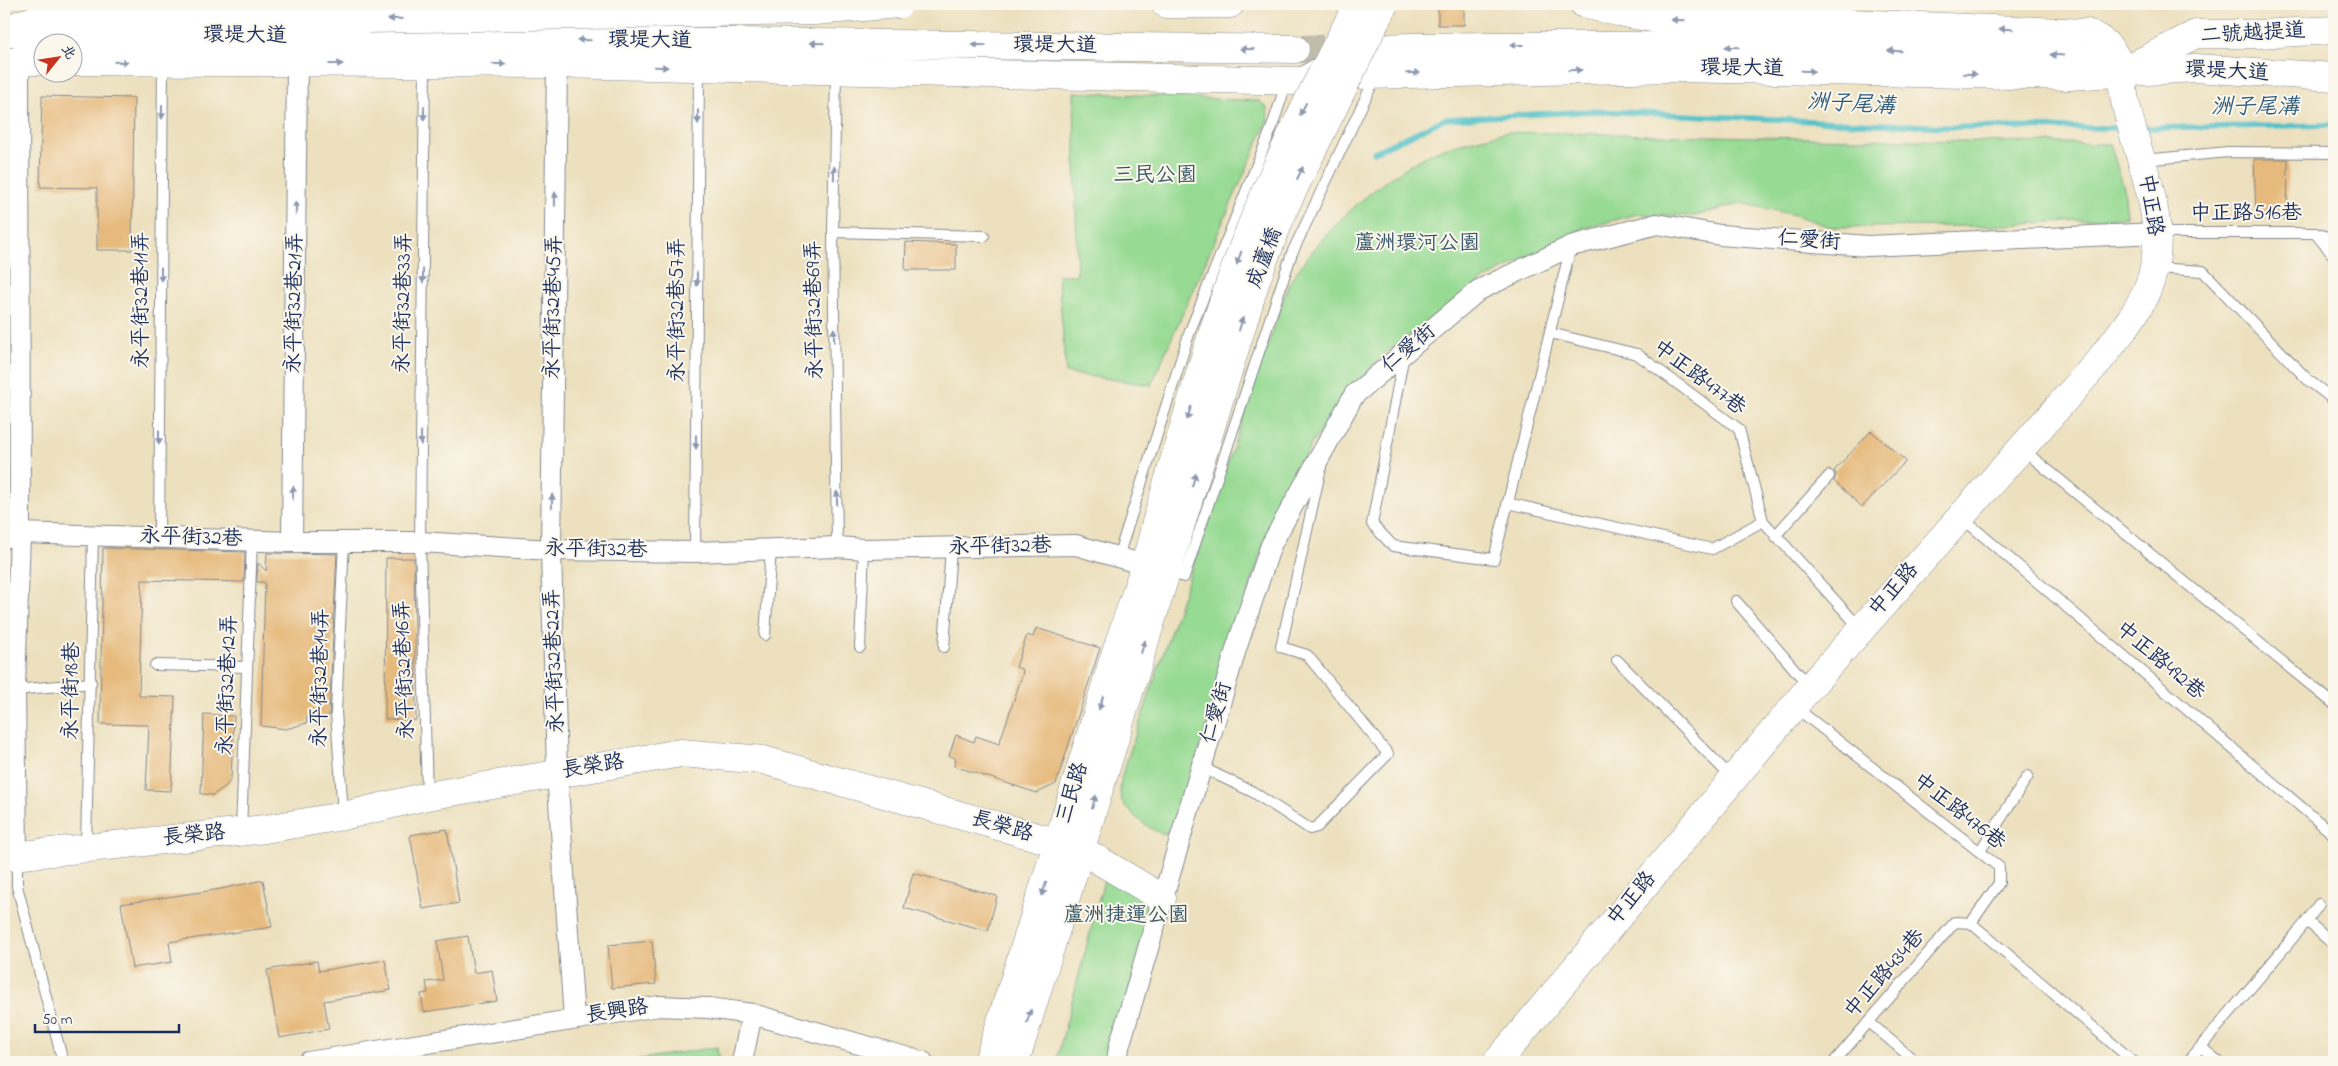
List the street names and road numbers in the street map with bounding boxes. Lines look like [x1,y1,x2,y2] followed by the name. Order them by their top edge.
[2200,16,2306,52] street label: 二號越提道
[203,20,287,52] street label: 環堤大道
[608,25,692,57] street label: 環堤大道
[1013,30,1097,62] street label: 環堤大道
[1700,53,1784,85] street label: 環堤大道
[2184,55,2270,89] street label: 環堤大道
[2130,172,2170,238] street label: 中正路
[2190,199,2302,229] street label: 中正路516巷
[1240,223,1290,293] street label: 成蘆橋
[1777,224,1841,258] street label: 仁愛街
[127,231,157,369] street label: 永平街32巷11弄
[279,232,311,374] street label: 永平街32巷21弄
[388,232,420,374] street label: 永平街32巷33弄
[538,234,570,380] street label: 永平街32巷45弄
[663,238,693,382] street label: 永平街32巷57弄
[799,240,831,380] street label: 永平街32巷69弄
[1375,317,1443,381] street label: 仁愛街
[1646,333,1752,423] street label: 中正路477巷
[139,521,243,555] street label: 永平街32巷
[948,531,1052,563] street label: 永平街32巷
[544,534,648,566] street label: 永平街32巷
[1862,556,1926,624] street label: 中正路
[537,588,573,734] street label: 永平街32巷22弄
[388,600,422,740] street label: 永平街32巷16弄
[305,608,337,748] street label: 永平街32巷14弄
[211,614,245,756] street label: 永平街32巷12弄
[2108,614,2212,708] street label: 中正路492巷
[56,641,88,741] street label: 永平街18巷
[1194,679,1240,747] street label: 仁愛街
[560,747,626,787] street label: 長榮路
[1049,758,1097,828] street label: 三民路
[1906,766,2012,858] street label: 中正路476巷
[968,804,1036,850] street label: 長榮路
[161,818,227,854] street label: 長榮路
[1600,865,1664,933] street label: 中正路
[1838,923,1932,1025] street label: 中正路434巷
[584,992,650,1032] street label: 長興路

